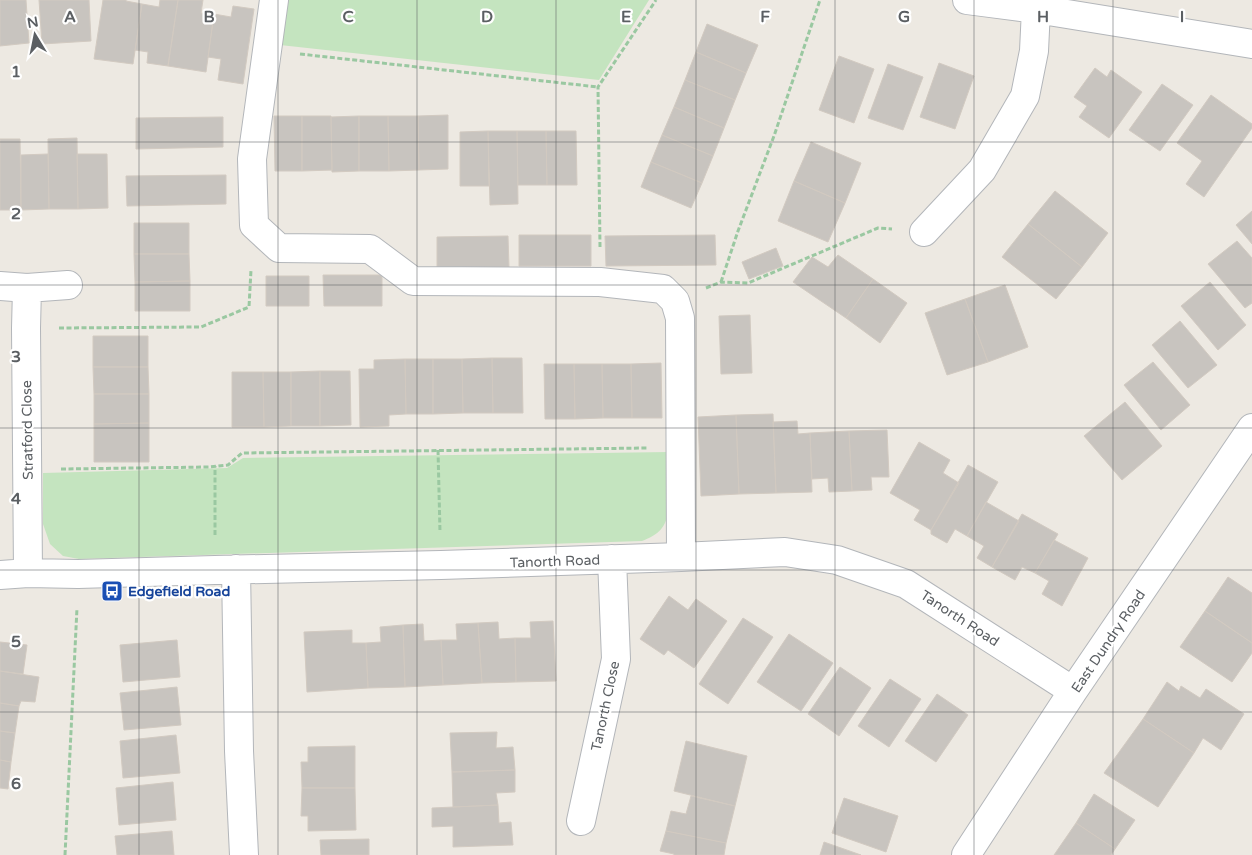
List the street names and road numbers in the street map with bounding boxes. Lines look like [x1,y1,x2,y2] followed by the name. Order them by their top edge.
[18,380,37,480] street label: Stratford Close
[510,551,600,572] street label: Tanorth Road
[917,587,1002,650] street label: Tanorth Road
[1068,587,1149,696] street label: East Dundry Road
[588,659,623,753] street label: Tanorth Close

